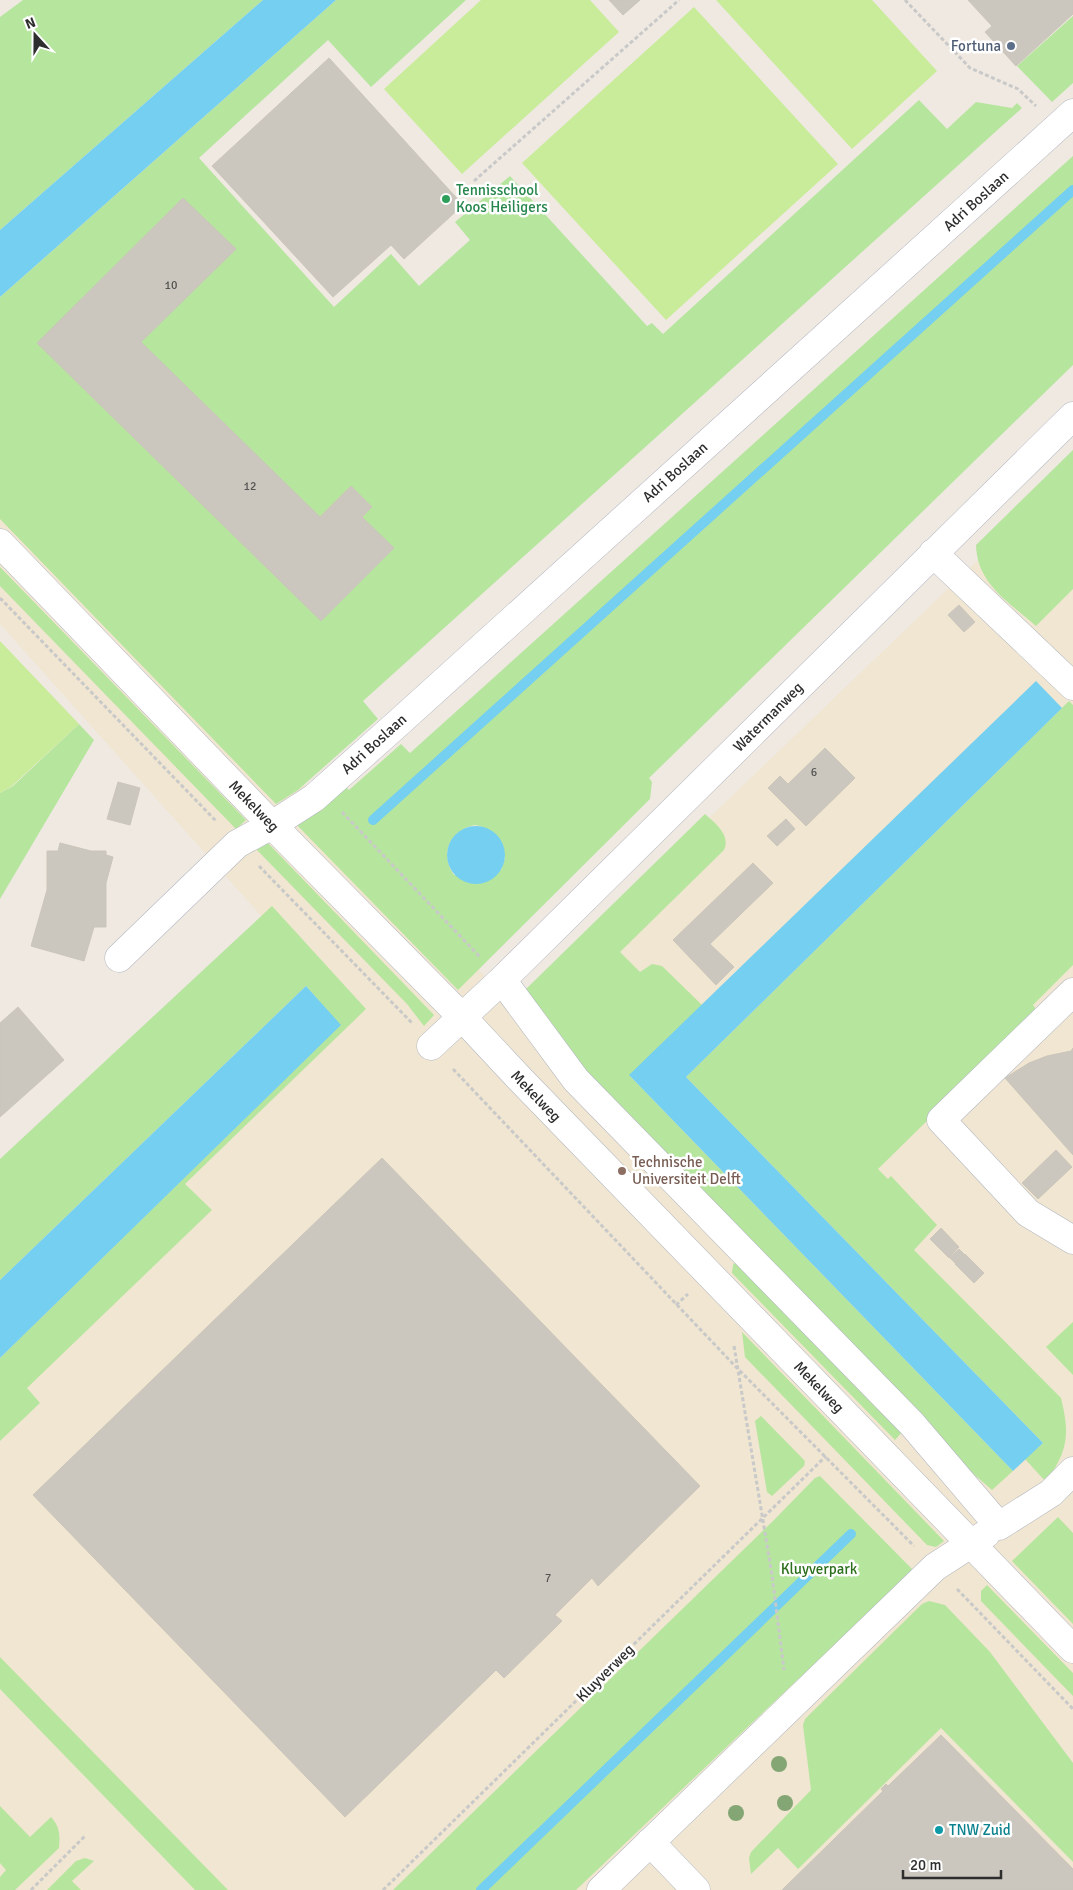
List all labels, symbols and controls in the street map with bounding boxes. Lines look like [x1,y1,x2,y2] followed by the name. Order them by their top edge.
[10,10,60,60] north arrow
[23,14,38,33] text: N
[951,37,1001,55] place label: Fortuna
[1005,40,1017,52] marker: Fortuna
[940,167,1012,235] street label: Adri Boslaan
[456,181,548,216] place label: Tennisschool Koos Heiligers
[440,193,452,205] marker: Tennisschool Koos Heiligers
[165,278,177,293] house number: 10
[639,438,711,506] street label: Adri Boslaan
[244,479,256,494] house number: 12
[729,678,807,756] street label: Watermanweg
[338,710,410,778] street label: Adri Boslaan
[811,765,817,780] house number: 6
[225,776,283,836] street label: Mekelweg
[507,1066,565,1126] street label: Mekelweg
[632,1153,741,1188] place label: Technische Universiteit Delft
[616,1165,628,1177] marker: Technische Universiteit Delft
[790,1357,848,1417] street label: Mekelweg
[781,1560,858,1578] park label: Kluyverpark
[545,1571,551,1586] house number: 7
[572,1640,638,1706] street label: Kluyverweg
[949,1821,1011,1839] place label: TNW Zuid
[933,1824,945,1836] marker: TNW Zuid
[903,1848,1000,1880] scale bar
[910,1856,941,1874] text: 20 m

